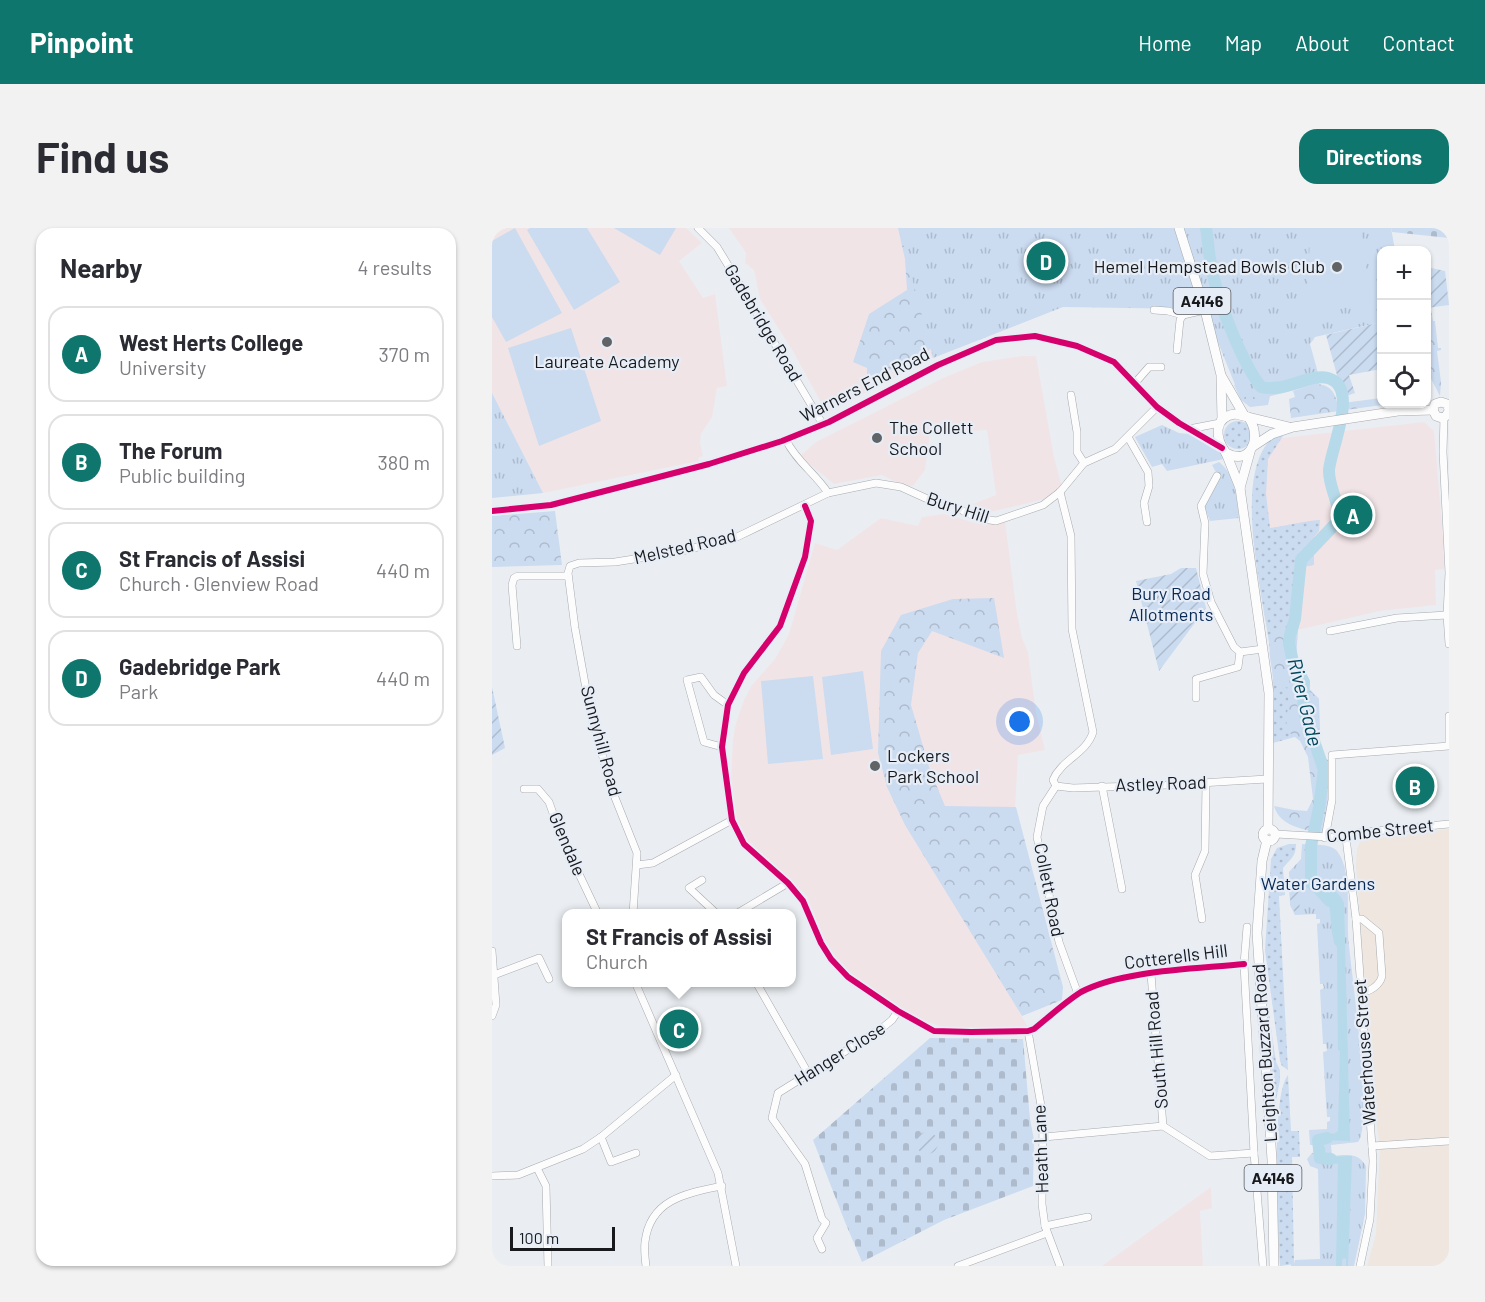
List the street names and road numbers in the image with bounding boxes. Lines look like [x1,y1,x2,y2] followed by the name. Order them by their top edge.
[720,260,808,385] street label: Gadebridge Road
[1174,288,1230,314] road number: A4146
[796,342,933,426] street label: Warners End Road
[924,487,992,527] street label: Bury Hill
[631,524,738,568] street label: Melsted Road
[577,683,627,798] street label: Sunnyhill Road
[1115,770,1207,796] street label: Astley Road
[545,808,591,879] street label: Glendale
[1325,813,1435,847] street label: Combe Street
[1030,841,1070,939] street label: Collett Road
[1123,939,1229,973] street label: Cotterells Hill
[1247,963,1281,1143] street label: Leighton Buzzard Road
[1348,978,1380,1126] street label: Waterhouse Street
[1140,990,1172,1110] street label: South Hill Road
[790,1016,889,1090] street label: Hanger Close
[1027,1104,1053,1194] street label: Heath Lane
[1244,1165,1302,1191] road number: A4146

